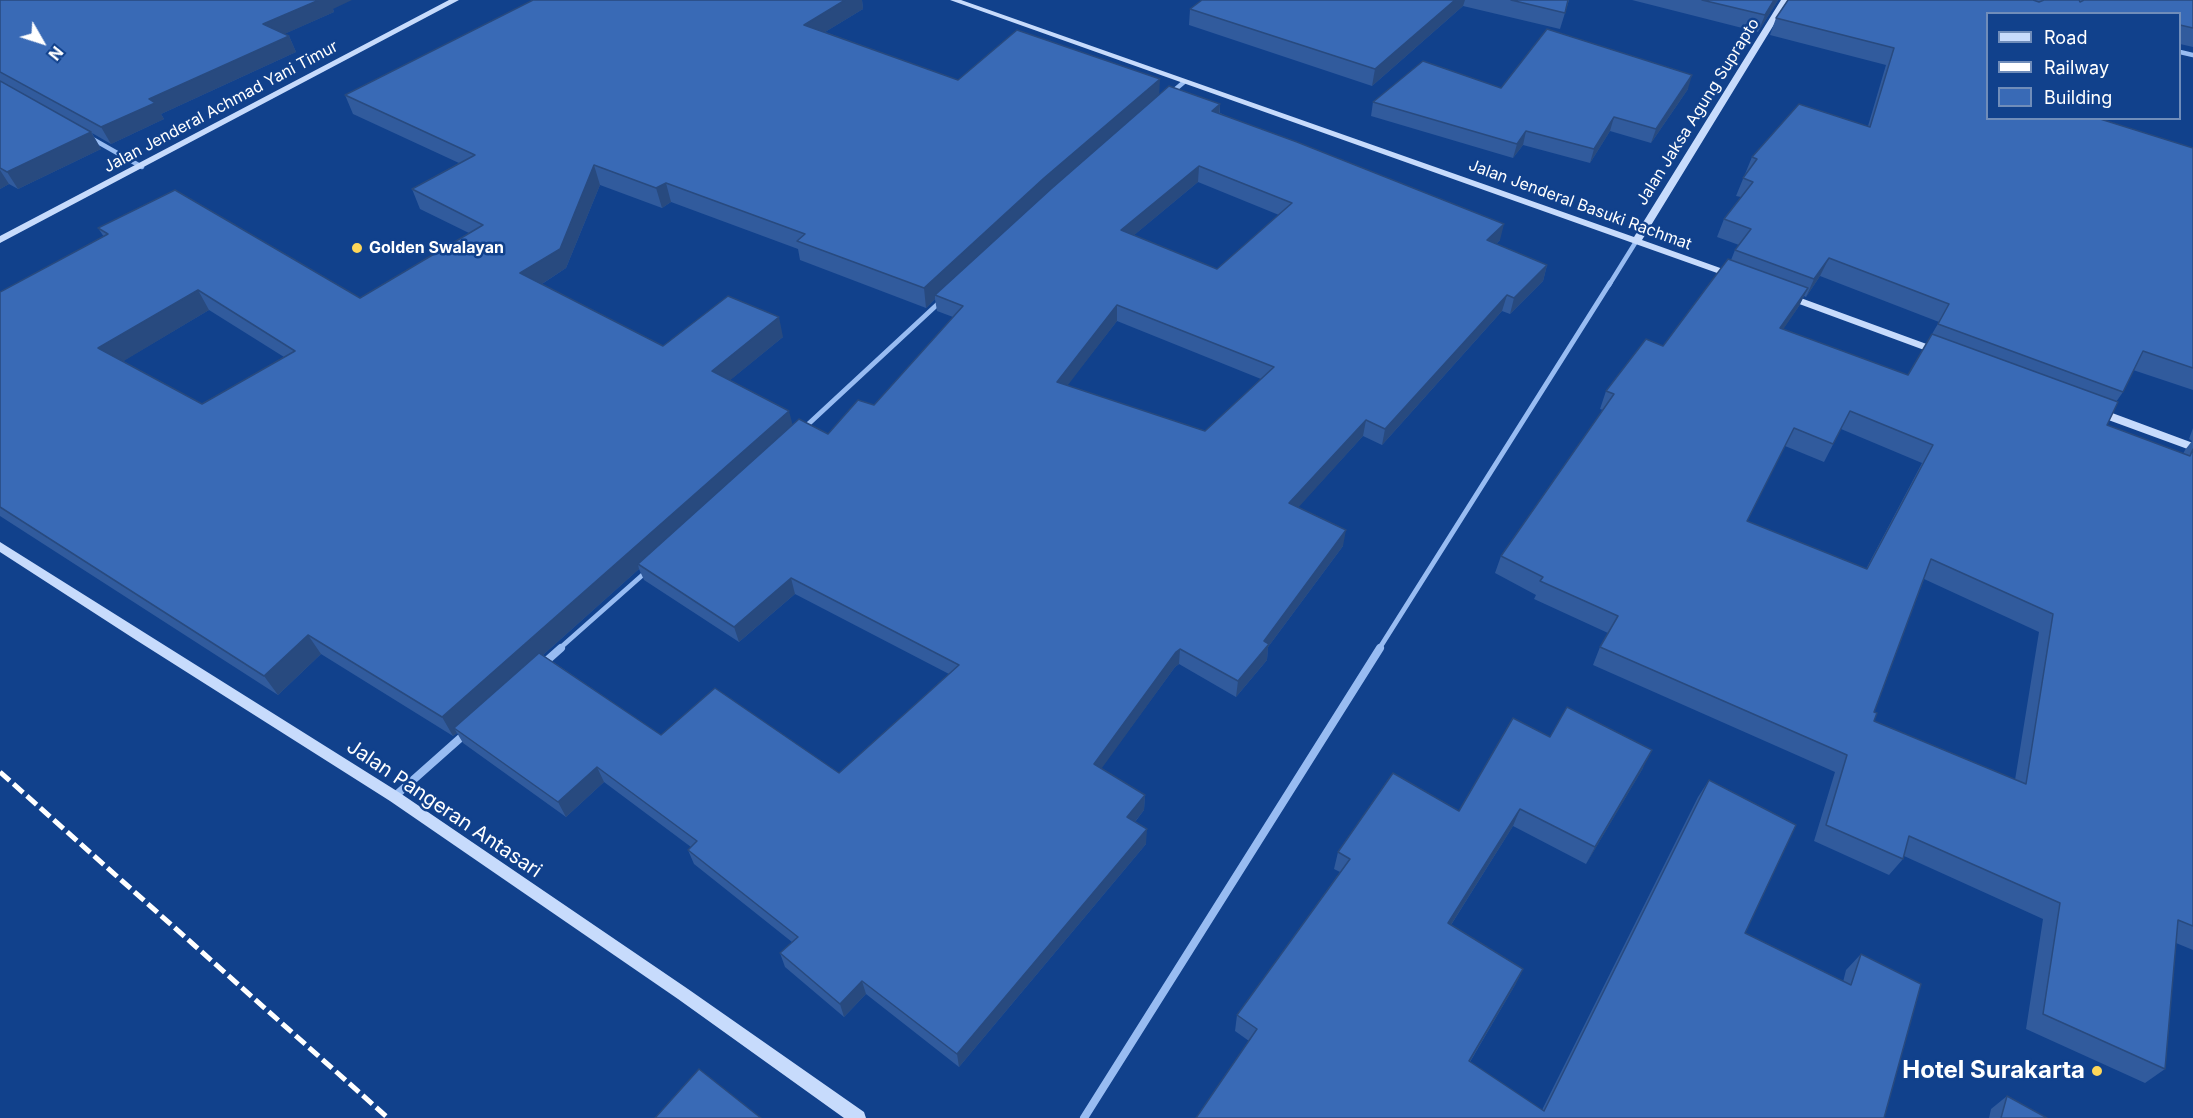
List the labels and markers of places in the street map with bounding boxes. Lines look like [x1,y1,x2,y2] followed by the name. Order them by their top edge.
[369,238,504,258] place label: Golden Swalayan
[350,241,364,255] marker: Golden Swalayan
[1902,1057,2085,1085] place label: Hotel Surakarta
[2090,1064,2104,1078] marker: Hotel Surakarta

